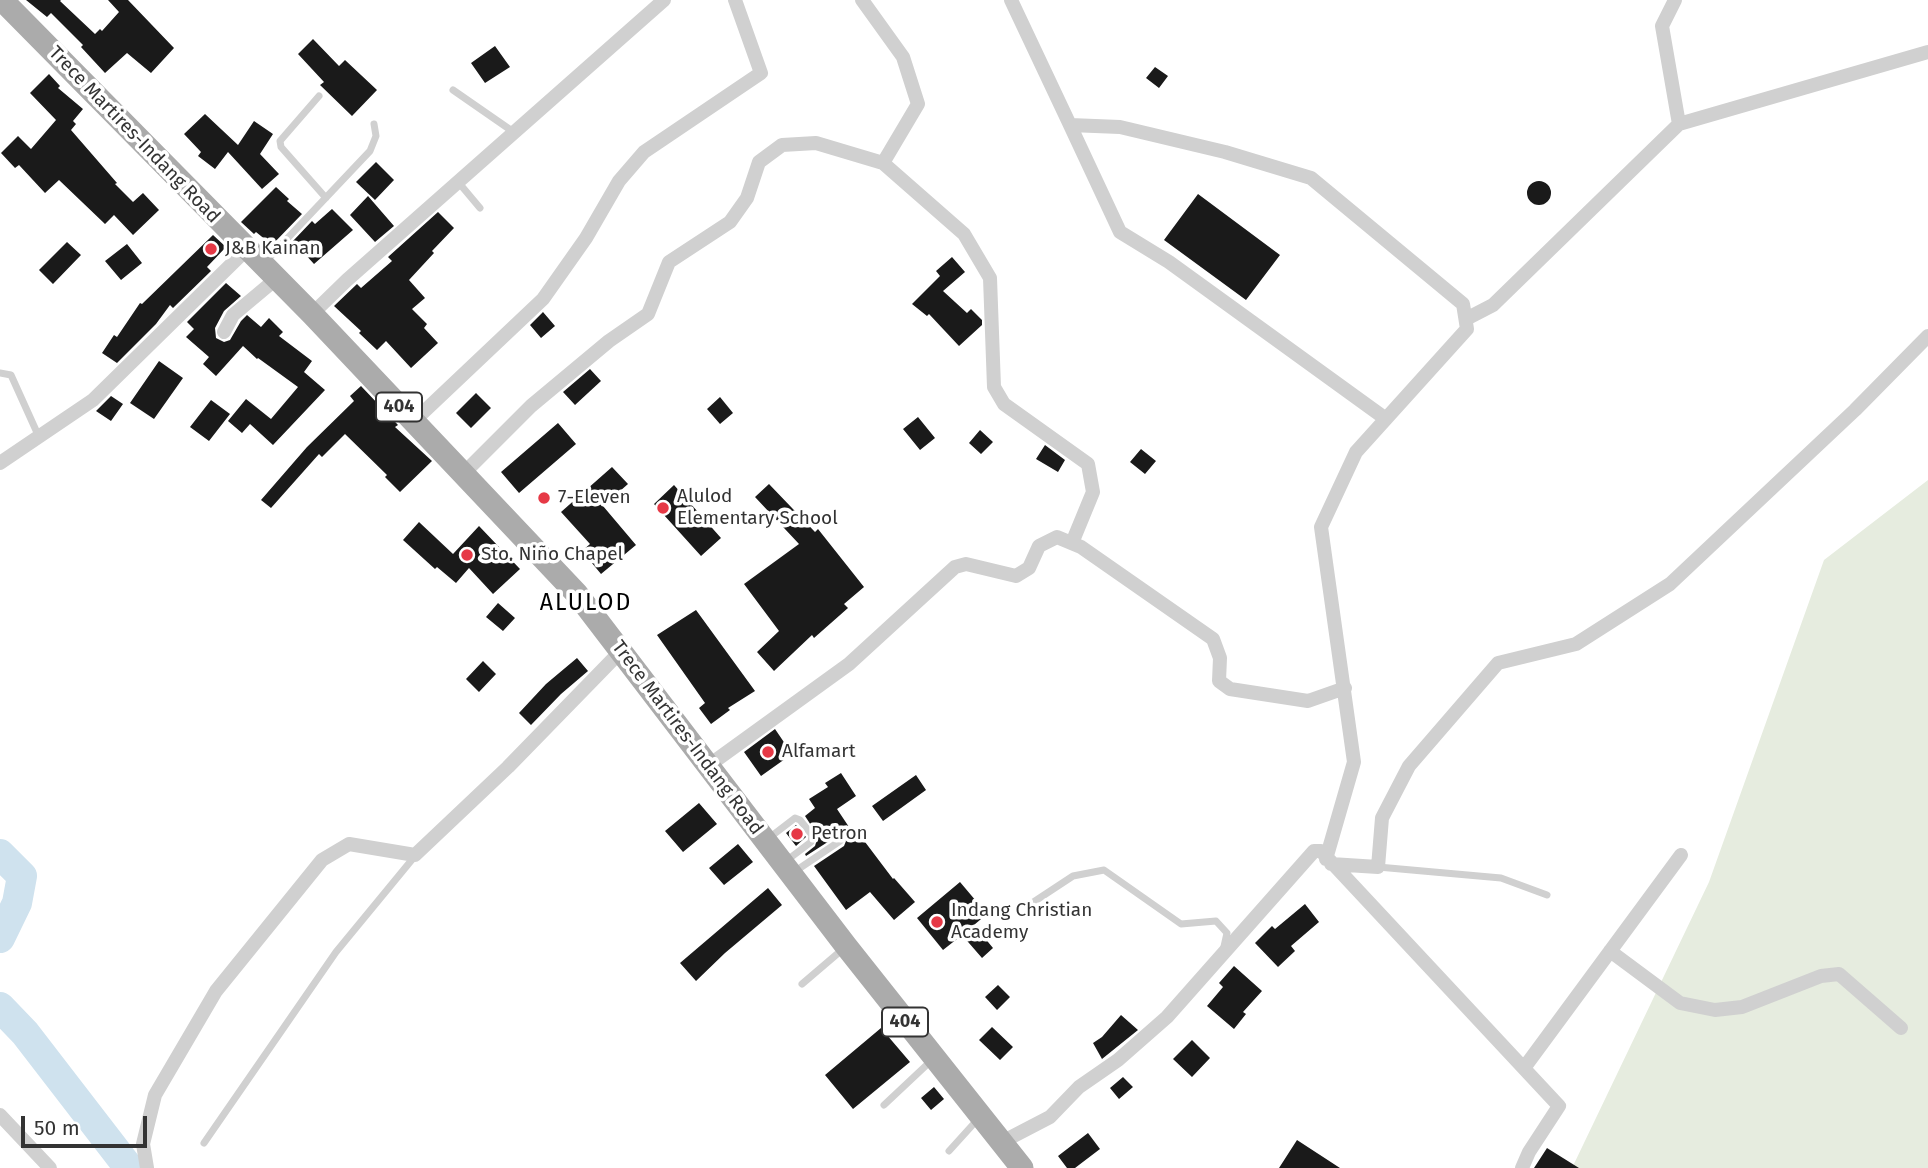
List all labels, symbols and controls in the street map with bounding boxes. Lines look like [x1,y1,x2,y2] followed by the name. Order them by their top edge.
[44,42,224,228] street label: Trece Martires-Indang Road
[225,238,321,260] place label: J&B Kainan
[203,241,219,257] marker: J&B Kainan
[376,393,422,422] road number: 404
[677,486,838,530] place label: Alulod Elementary School
[558,487,631,509] place label: 7-Eleven
[536,490,552,506] marker: 7-Eleven
[655,500,671,516] marker: Alulod Elementary School
[481,544,623,566] place label: Sto. Niño Chapel
[459,547,475,563] marker: Sto. Niño Chapel
[541,590,631,618] district label: ALULOD
[607,637,767,839] street label: Trece Martires-Indang Road
[782,741,856,763] place label: Alfamart
[760,744,776,760] marker: Alfamart
[811,823,868,845] place label: Petron
[789,826,805,842] marker: Petron
[951,900,1092,944] place label: Indang Christian Academy
[929,914,945,930] marker: Indang Christian Academy
[882,1007,928,1036] road number: 404
[24,1102,150,1146] scale bar
[34,1115,80,1141] text: 50 m

